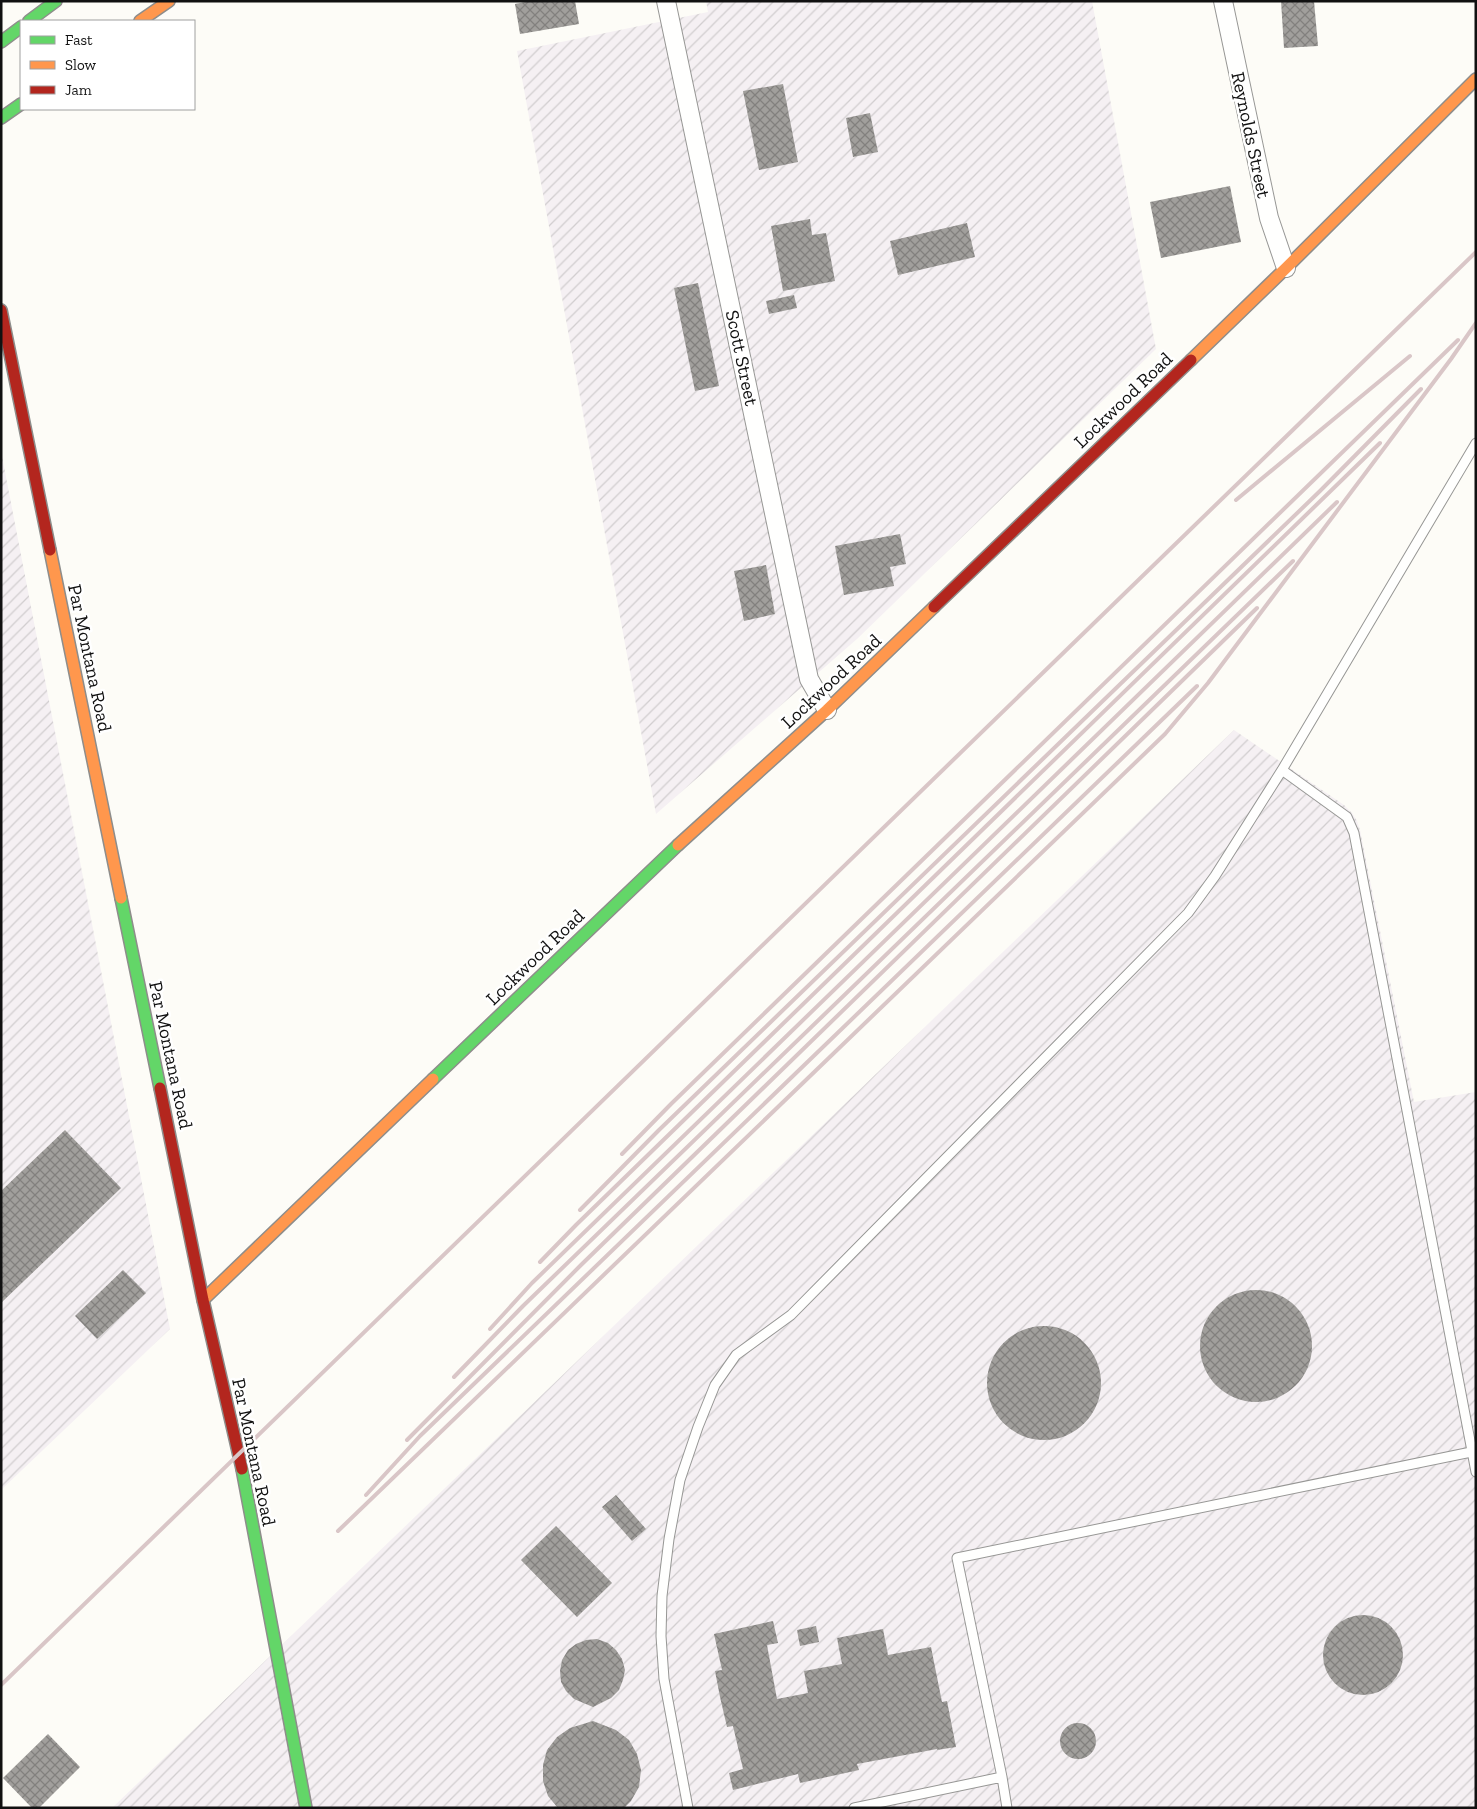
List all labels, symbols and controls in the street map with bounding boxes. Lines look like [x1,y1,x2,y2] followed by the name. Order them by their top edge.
[20,20,195,110] legend
[65,31,93,49] text: Fast
[65,56,97,74] text: Slow
[1226,70,1276,200] street label: Reynolds Street
[65,81,92,99] text: Jam
[721,308,763,408] street label: Scott Street
[1069,347,1178,453] street label: Lockwood Road
[63,582,117,734] street label: Par Montana Road
[776,628,886,733] street label: Lockwood Road
[481,904,590,1010] street label: Lockwood Road
[144,979,198,1131] street label: Par Montana Road
[227,1376,281,1528] street label: Par Montana Road

